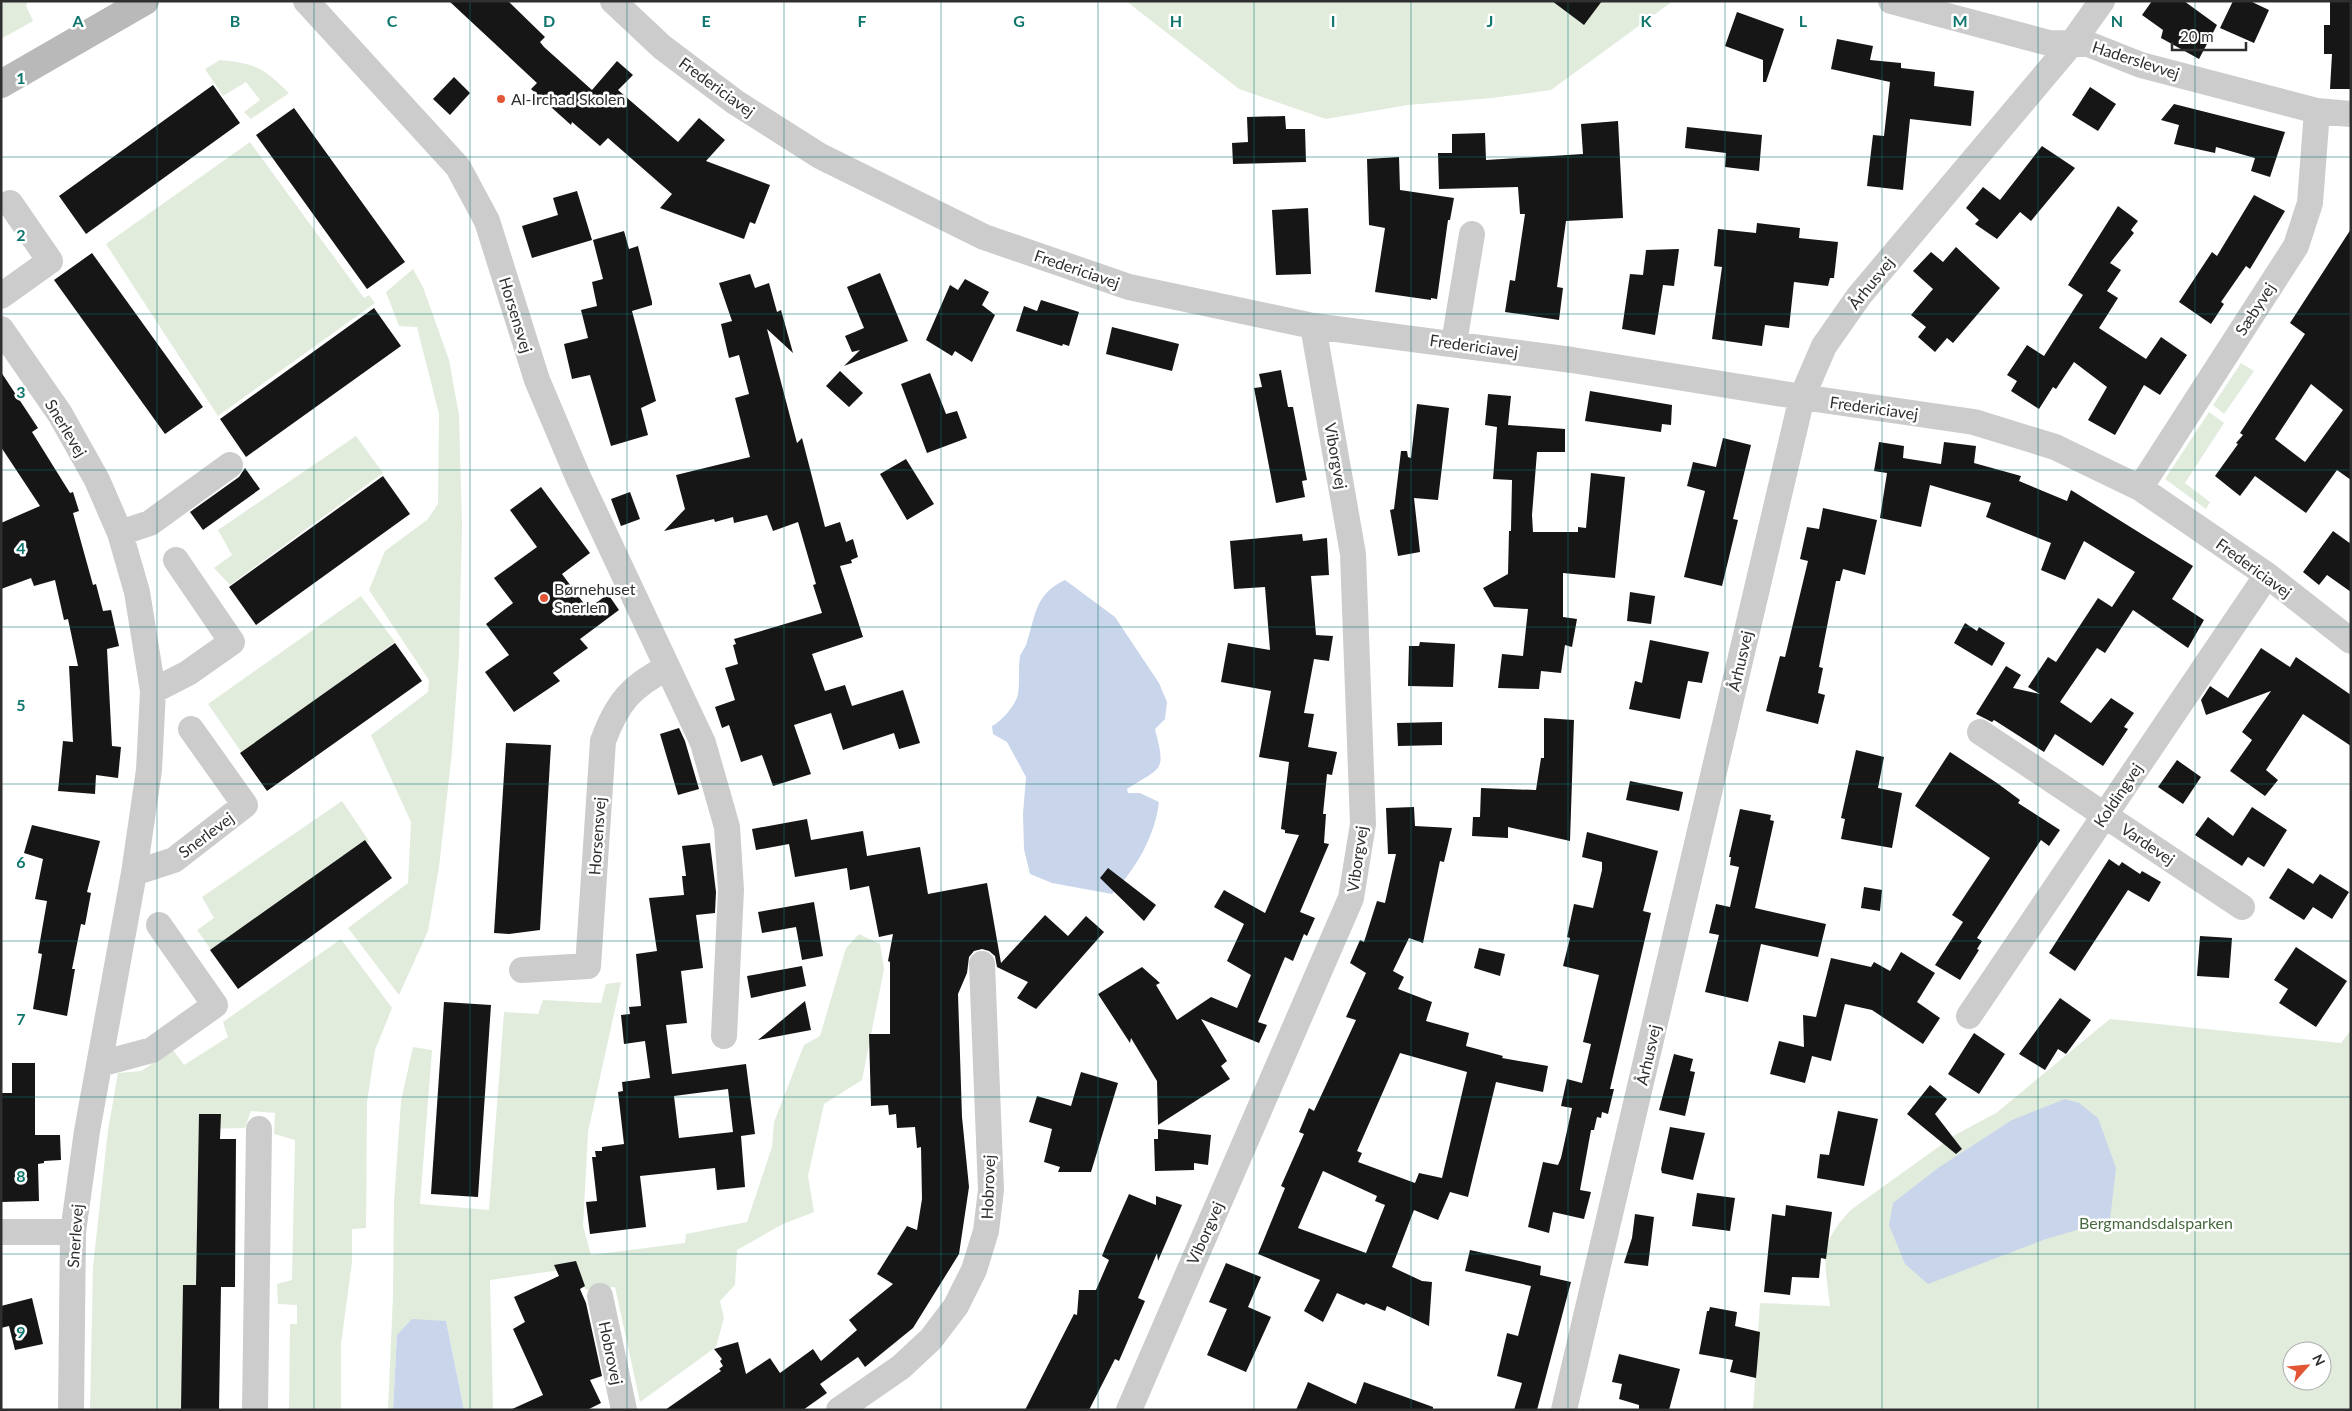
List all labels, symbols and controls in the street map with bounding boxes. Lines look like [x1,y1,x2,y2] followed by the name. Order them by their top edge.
[71,11,84,30] text: A
[230,11,240,30] text: B
[387,11,398,30] text: C
[543,11,555,30] text: D
[701,11,711,30] text: E
[857,11,867,30] text: F
[1013,11,1025,30] text: G
[1170,11,1182,30] text: H
[1331,11,1335,30] text: I
[1487,11,1493,30] text: J
[1641,11,1653,30] text: K
[1799,11,1808,30] text: L
[1952,11,1968,30] text: M
[2111,11,2123,30] text: N
[2172,20,2246,52] scale bar
[2180,27,2214,45] text: 20 m
[2090,36,2182,83] street label: Haderslevvej
[676,53,759,120] street label: Fredericiavej
[16,68,26,87] text: 1
[511,89,625,108] place label: Al-Irchad Skolen
[495,93,507,105] marker: Al-Irchad Skolen
[16,225,26,244] text: 2
[1032,245,1122,292] street label: Fredericiavej
[1844,253,1897,313] street label: Århusvej
[496,275,537,355] street label: Horsensvej
[2231,279,2279,339] street label: Sæbyvej
[1429,330,1519,361] street label: Fredericiavej
[16,382,26,401] text: 3
[1829,392,1919,423] street label: Fredericiavej
[42,395,91,460] street label: Snerlevej
[1321,421,1352,491] street label: Viborgvej
[2213,534,2296,601] street label: Fredericiavej
[16,538,26,557] text: 4
[554,579,636,616] place label: Børnehuset Snerlen
[538,592,550,604] marker: Børnehuset Snerlen
[1723,629,1756,693] street label: Århusvej
[16,695,26,714] text: 5
[2089,759,2146,830] street label: Koldingvej
[584,796,609,876] street label: Horsensvej
[174,808,237,861] street label: Snerlevej
[2118,819,2179,868] street label: Vardevej
[1342,824,1371,893] street label: Viborgvej
[16,852,26,871] text: 6
[16,1009,26,1028] text: 7
[1631,1023,1664,1087] street label: Århusvej
[977,1154,998,1220] street label: Hobrovej
[16,1166,26,1185] text: 8
[1182,1198,1227,1267] street label: Viborgvej
[63,1203,86,1269] street label: Snerlevej
[2079,1213,2233,1232] park label: Bergmandsdalsparken
[595,1319,628,1387] street label: Hobrovej
[16,1322,26,1341] text: 9
[2282,1341,2332,1391] north arrow
[2309,1351,2329,1369] text: N

